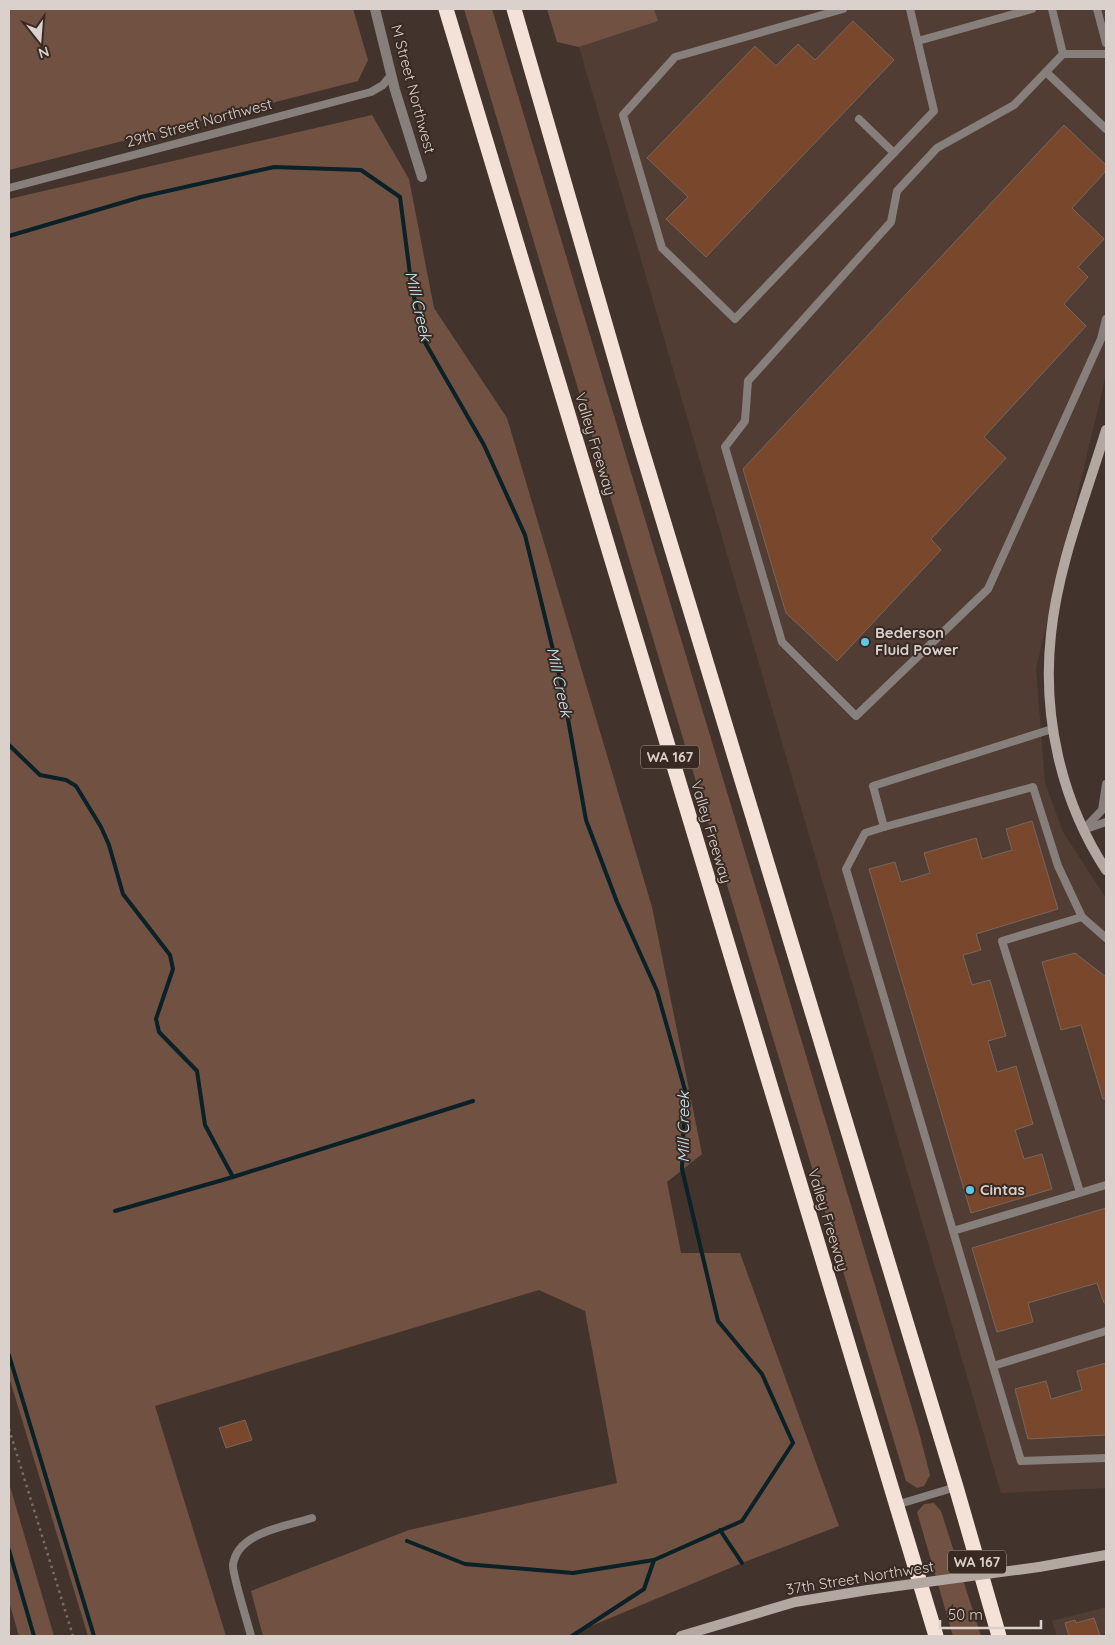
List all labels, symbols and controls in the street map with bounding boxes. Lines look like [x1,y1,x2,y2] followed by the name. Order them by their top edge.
[15,15,65,65] north arrow
[387,22,440,155] street label: M Street Northwest
[36,42,51,63] text: N
[124,94,274,151] street label: 29th Street Northwest
[401,269,437,344] water label: Mill Creek
[571,390,620,497] street label: Valley Freeway
[875,623,959,659] place label: Bederson Fluid Power
[859,636,871,648] marker: Bederson Fluid Power
[543,645,577,720] water label: Mill Creek
[641,746,699,769] road number: WA 167
[687,778,736,885] street label: Valley Freeway
[673,1090,693,1163] water label: Mill Creek
[804,1166,853,1273] street label: Valley Freeway
[980,1180,1025,1199] place label: Cintas
[964,1184,976,1196] marker: Cintas
[948,1550,1006,1574] road number: WA 167
[785,1556,935,1599] street label: 37th Street Northwest
[940,1598,1041,1630] scale bar
[948,1605,983,1624] text: 50 m

